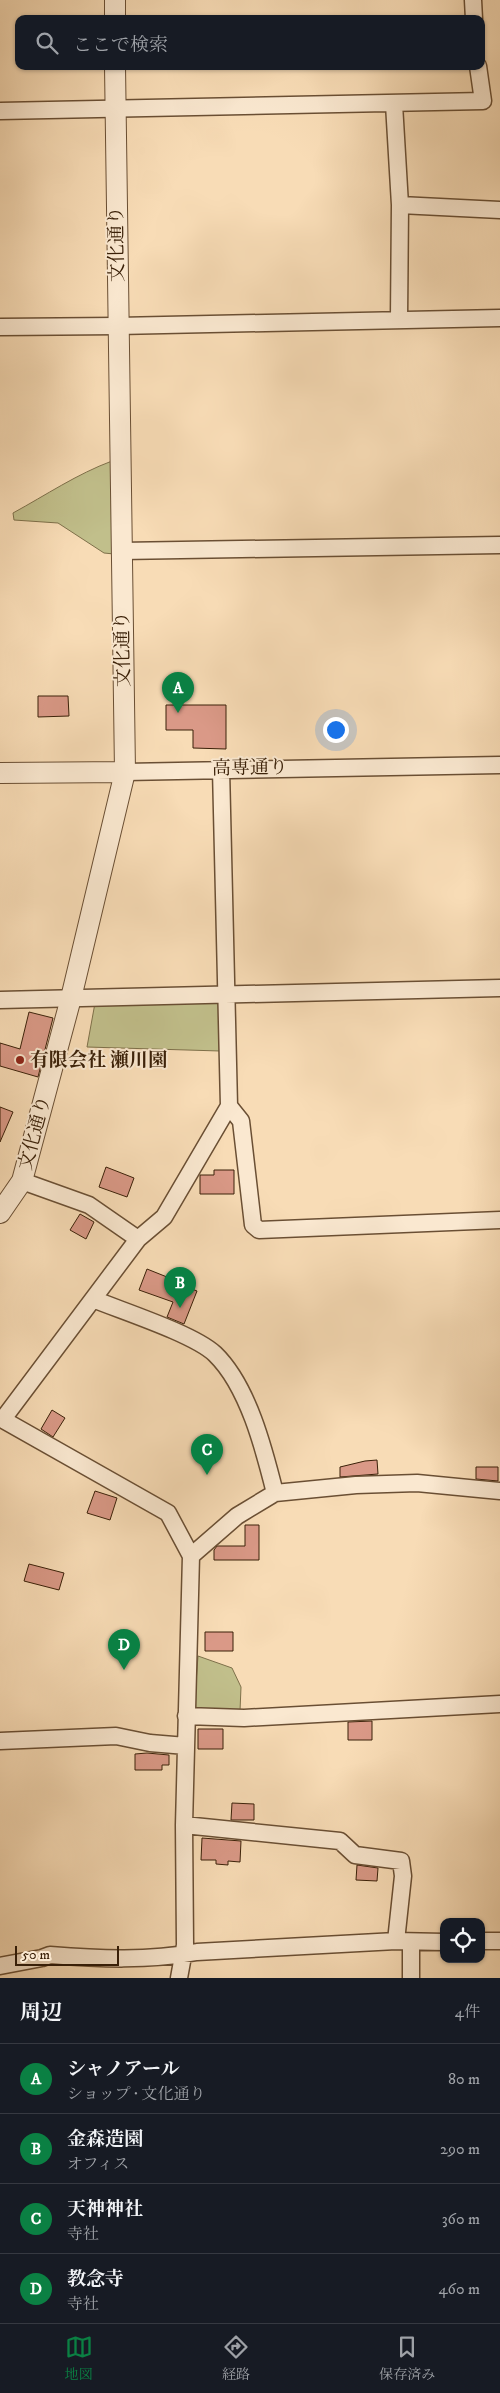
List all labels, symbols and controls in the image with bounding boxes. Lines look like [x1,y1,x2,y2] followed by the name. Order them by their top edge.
[15,15,485,70] search box
[33,29,61,57] icon: search
[73,34,168,57] text: ここで検索
[105,206,129,282] street label: 文化通り
[111,611,135,687] street label: 文化通り
[162,672,194,713] pin: A
[323,717,349,743] your location
[212,756,288,780] street label: 高専通り
[30,1049,167,1072] place label: 有限会社 瀬川園
[14,1054,26,1066] marker: 有限会社 瀬川園
[14,1093,56,1173] street label: 文化通り
[164,1267,196,1308] pin: B
[191,1434,223,1475] pin: C
[108,1629,140,1670] pin: D
[440,1918,485,1963] map controls
[440,1918,485,1963] button: locate
[15,1943,119,1966] scale bar
[22,1946,50,1964] text: 50 m
[20,2000,62,2026] text: 周辺
[455,2002,480,2022] text: 4件
[67,2058,180,2081] text: シャノアール
[31,2069,41,2089] text: A
[448,2069,480,2089] text: 80 m
[67,2084,205,2104] text: ショップ · 文化通り
[67,2128,143,2151] text: 金森造園
[31,2139,41,2159] text: B
[440,2139,480,2159] text: 290 m
[67,2154,129,2174] text: オフィス
[67,2198,143,2221] text: 天神神社
[31,2209,41,2229] text: C
[442,2209,480,2229] text: 360 m
[67,2224,99,2244] text: 寺社
[67,2268,124,2291] text: 教念寺
[30,2279,42,2299] text: D
[438,2279,480,2299] text: 460 m
[67,2294,99,2314] text: 寺社
[65,2333,93,2384] tab: 地図
[222,2333,250,2384] tab: 経路
[379,2333,435,2384] tab: 保存済み

